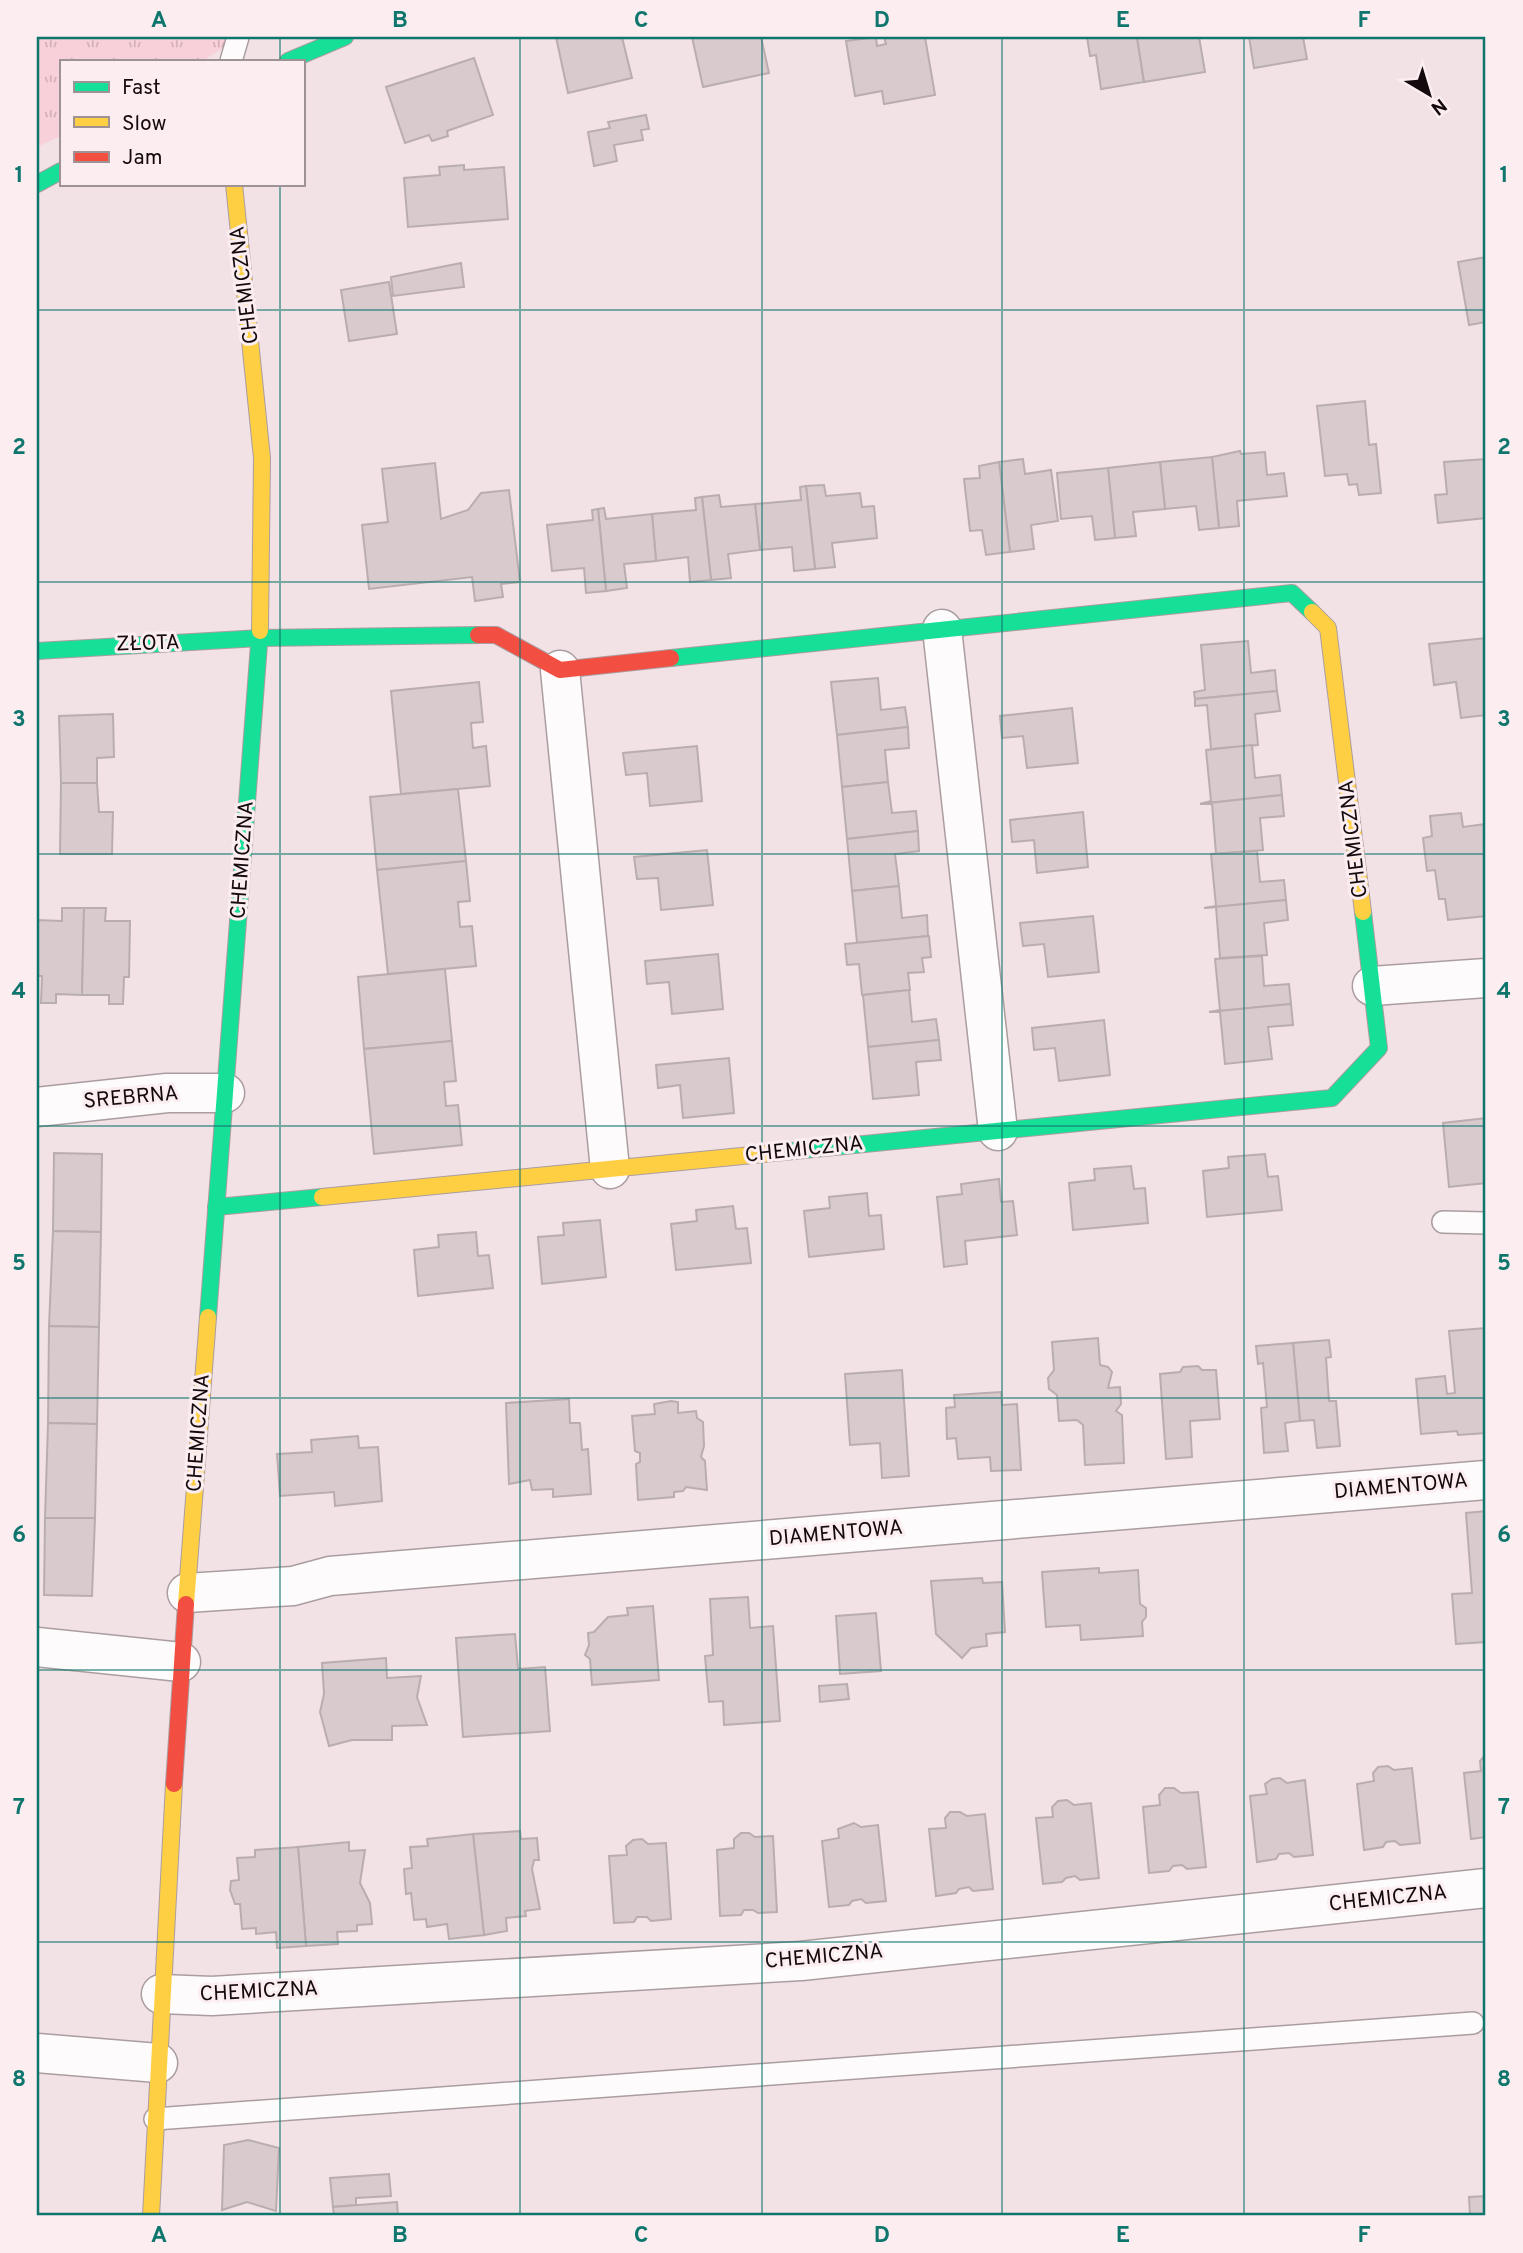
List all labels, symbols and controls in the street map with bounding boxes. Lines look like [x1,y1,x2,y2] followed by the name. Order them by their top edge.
[151,7,167,36] text: A
[392,7,408,36] text: B
[634,7,648,36] text: C
[874,7,890,36] text: D
[1116,7,1130,36] text: E
[1357,7,1371,36] text: F
[60,60,304,186] legend
[1394,60,1464,130] north arrow
[122,75,161,102] text: Fast
[1425,92,1451,119] text: N
[122,111,167,138] text: Slow
[122,145,163,172] text: Jam
[14,162,24,191] text: 1
[1499,162,1509,191] text: 1
[224,224,266,346] street label: CHEMICZNA
[12,434,26,463] text: 2
[1497,434,1511,463] text: 2
[116,629,180,659] street label: ZŁOTA
[12,706,26,735] text: 3
[1497,706,1511,735] text: 3
[1333,778,1375,900] street label: CHEMICZNA
[225,800,261,920] street label: CHEMICZNA
[12,978,26,1007] text: 4
[1497,978,1511,1007] text: 4
[82,1080,180,1116] street label: SREBRNA
[744,1130,864,1170] street label: CHEMICZNA
[12,1250,26,1279] text: 5
[1497,1250,1511,1279] text: 5
[181,1373,217,1493] street label: CHEMICZNA
[1333,1468,1469,1506] street label: DIAMENTOWA
[768,1515,904,1553] street label: DIAMENTOWA
[12,1522,26,1551] text: 6
[1497,1522,1511,1551] text: 6
[13,1794,25,1823] text: 7
[1498,1794,1510,1823] text: 7
[1328,1879,1448,1919] street label: CHEMICZNA
[764,1938,884,1976] street label: CHEMICZNA
[199,1975,319,2009] street label: CHEMICZNA
[12,2066,26,2095] text: 8
[1497,2066,1511,2095] text: 8
[151,2222,167,2251] text: A
[392,2222,408,2251] text: B
[634,2222,648,2251] text: C
[874,2222,890,2251] text: D
[1116,2222,1130,2251] text: E
[1357,2222,1371,2251] text: F

